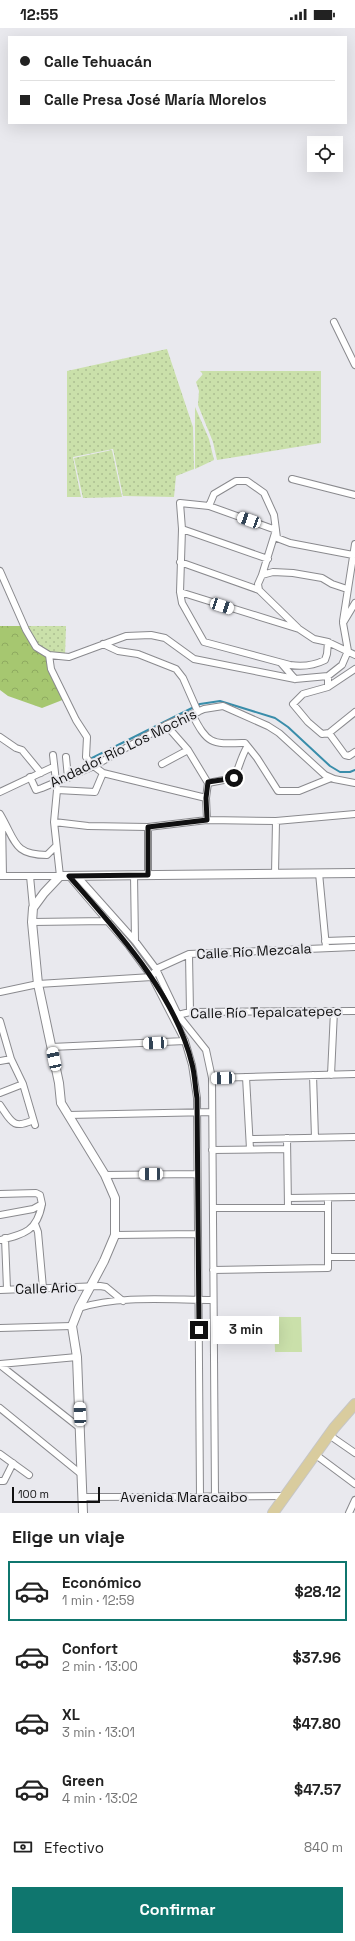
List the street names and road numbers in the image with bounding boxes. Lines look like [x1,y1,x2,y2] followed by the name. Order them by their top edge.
[47,705,199,791] street label: Andador Río Los Mochis
[196,939,312,963] street label: Calle Río Mezcala
[190,1002,342,1022] street label: Calle Río Tepalcatepec
[15,1278,77,1298] street label: Calle Ario
[120,1488,248,1506] street label: Avenida Maracaibo

